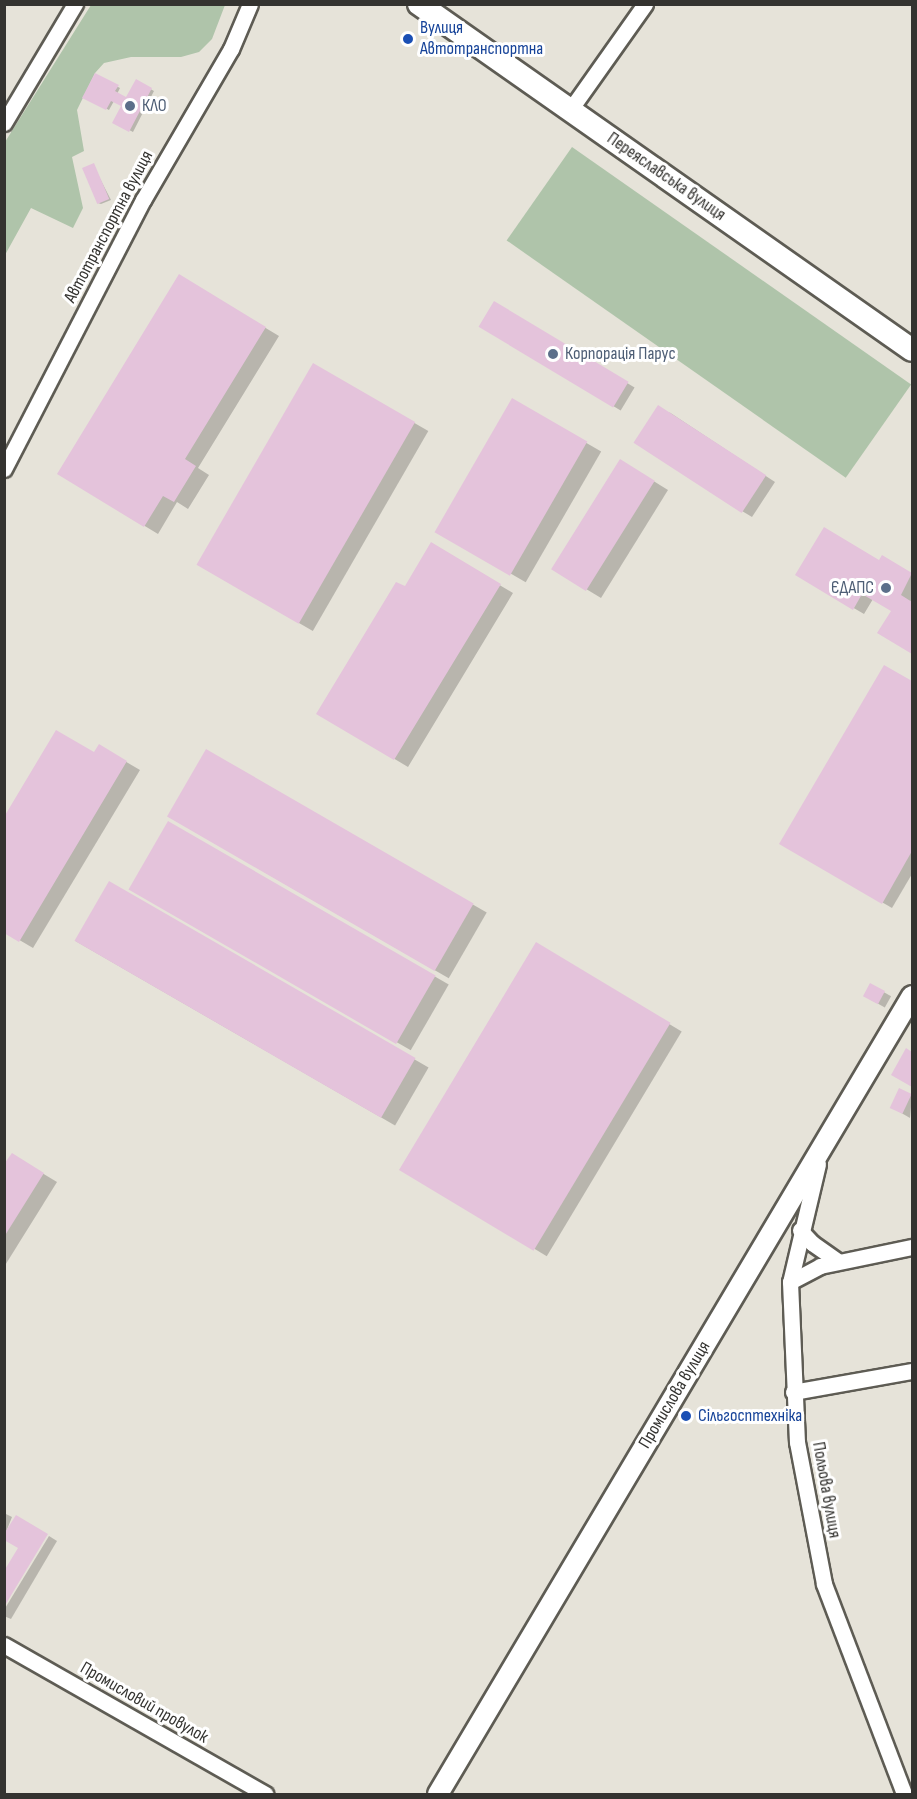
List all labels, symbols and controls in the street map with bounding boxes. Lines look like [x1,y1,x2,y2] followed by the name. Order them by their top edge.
[420,18,543,60] place label: Вулиця Автотранспортна
[401,32,415,46] marker: Вулиця Автотранспортна
[142,95,167,117] place label: КЛО
[123,99,137,113] marker: КЛО
[602,128,730,226] street label: Переяславська вулиця
[60,147,158,307] street label: Автотранспортна вулиця
[565,343,676,365] place label: Корпорація Парус
[546,347,560,361] marker: Корпорація Парус
[831,577,874,599] place label: ЄДАПС
[879,581,893,595] marker: ЄДАПС
[634,1337,716,1453] street label: Промислова вулиця
[698,1405,802,1427] place label: Сільгосптехніка
[679,1409,693,1423] marker: Сільгосптехніка
[807,1440,845,1540] street label: Польова вулиця
[76,1658,212,1748] street label: Промисловий провулок

